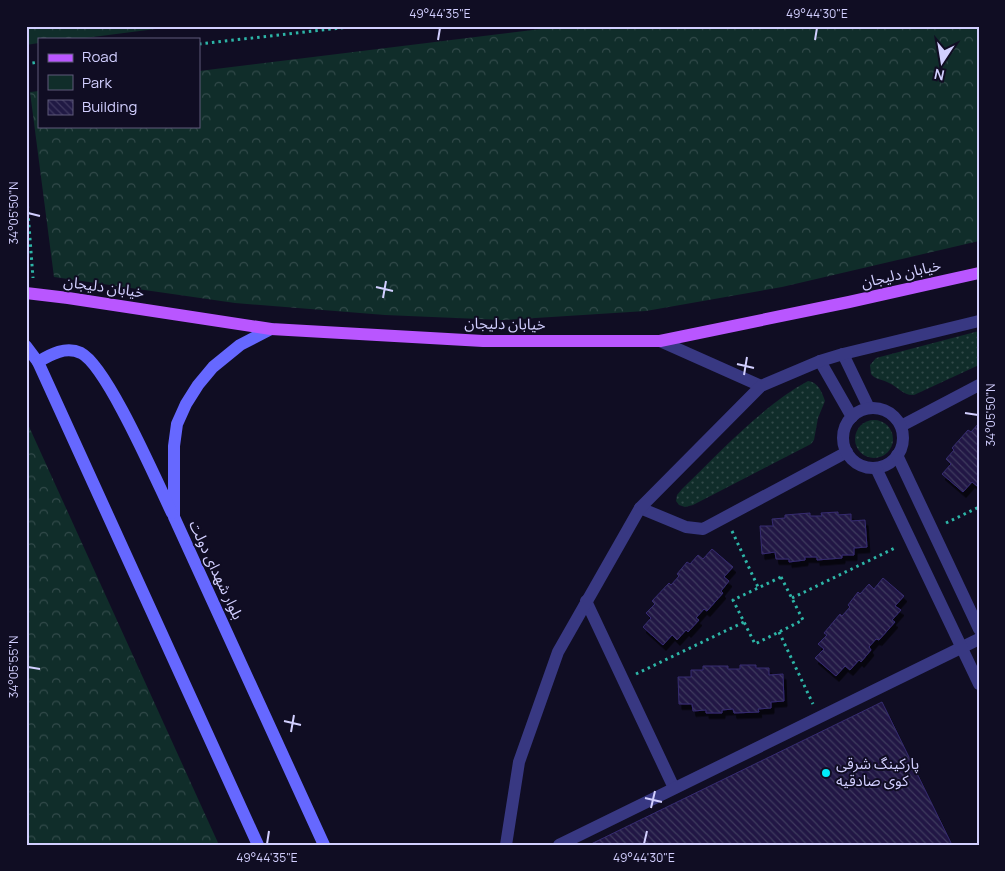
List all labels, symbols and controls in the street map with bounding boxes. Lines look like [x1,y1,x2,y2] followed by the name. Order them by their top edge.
[409,5,471,22] text: 49°44'35"E
[786,5,848,22] text: 49°44'30"E
[38,38,200,128] legend
[918,38,968,88] north arrow
[82,46,118,67] text: Road
[932,65,946,86] text: N
[82,72,112,93] text: Park
[82,96,137,117] text: Building
[5,181,22,245] text: 34°05'50"N
[859,254,943,293] street label: خیابان دلیجان
[62,270,146,303] street label: خیابان دلیجان
[464,312,546,335] street label: خیابان دلیجان
[982,383,999,447] text: 34°05'50"N
[184,517,249,623] street label: بلوار شهدای دولت
[5,636,22,698] text: 34°05'55"N
[836,753,919,791] place label: پارکینگ شرقی کوی صادقیه
[820,767,832,779] marker: پارکینگ شرقی کوی صادقیه
[236,849,298,866] text: 49°44'35"E
[613,849,675,866] text: 49°44'30"E

